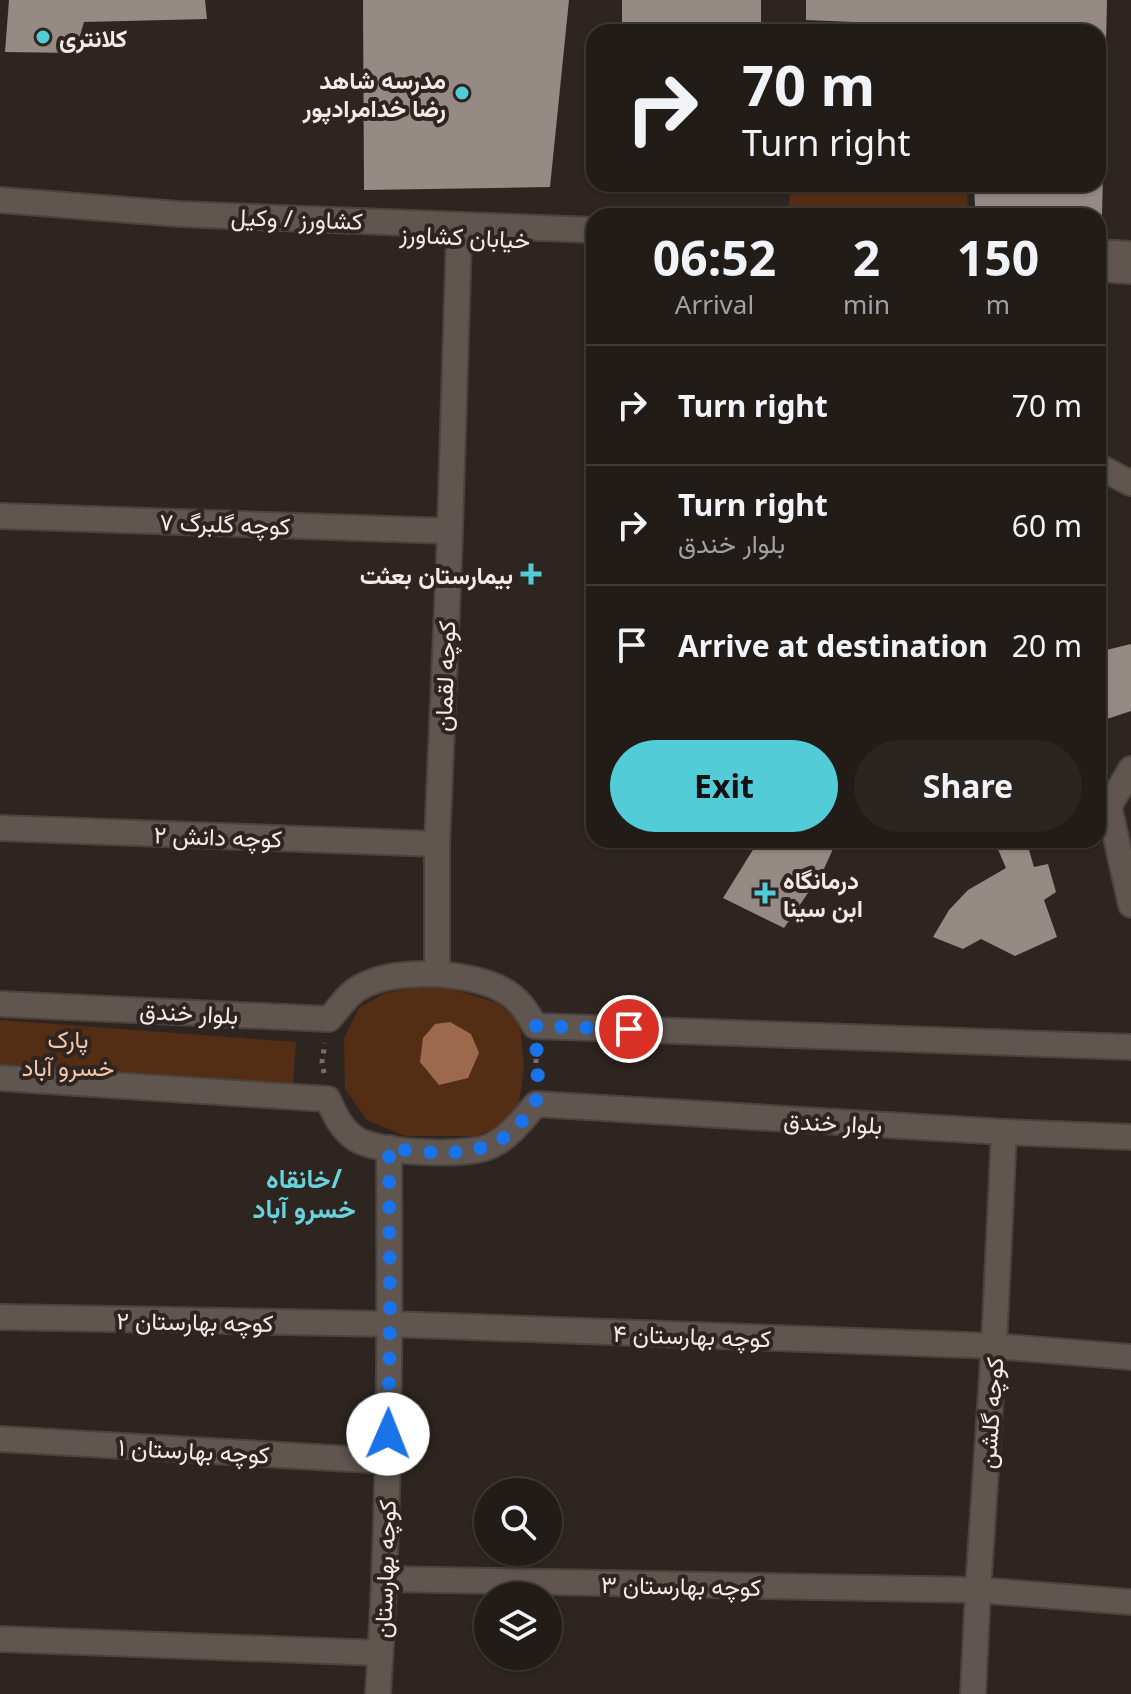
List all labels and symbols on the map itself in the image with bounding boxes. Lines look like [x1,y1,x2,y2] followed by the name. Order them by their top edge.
[59,21,127,54] place label: کلانتری
[34,28,52,46] marker: کلانتری
[302,63,446,125] place label: مدرسه شاهد رضا خدامرادپور
[453,84,471,102] marker: مدرسه شاهد رضا خدامرادپور
[230,199,364,237] street label: کشاورز / وکیل
[398,216,531,256] street label: خیابان کشاورز
[159,504,291,543] street label: کوچه گلبرگ ۷
[360,558,513,591] place label: بیمارستان بعثت
[520,563,542,585] marker: بیمارستان بعثت
[426,620,463,732] street label: کوچه لقمان
[153,817,283,856] street label: کوچه دانش ۲
[783,863,863,924] place label: درمانگاه ابن سینا
[754,882,776,904] marker: درمانگاه ابن سینا
[139,993,239,1031] street label: بلوار خندق
[595,995,663,1063] pin
[22,1022,114,1083] park label: پارک خسرو آباد
[783,1103,883,1141] street label: بلوار خندق
[252,1160,356,1226] district label: خانقاه/ خسرو آباد
[116,1303,274,1340] street label: کوچه بهارستان ۲
[612,1316,772,1355] street label: کوچه بهارستان ۴
[970,1356,1011,1470] street label: کوچه گلشن
[346,1392,430,1476] position arrow
[117,1430,271,1471] street label: کوچه بهارستان ۱
[365,1499,404,1639] street label: کوچه بهارستان
[600,1567,761,1604] street label: کوچه بهارستان ۳

